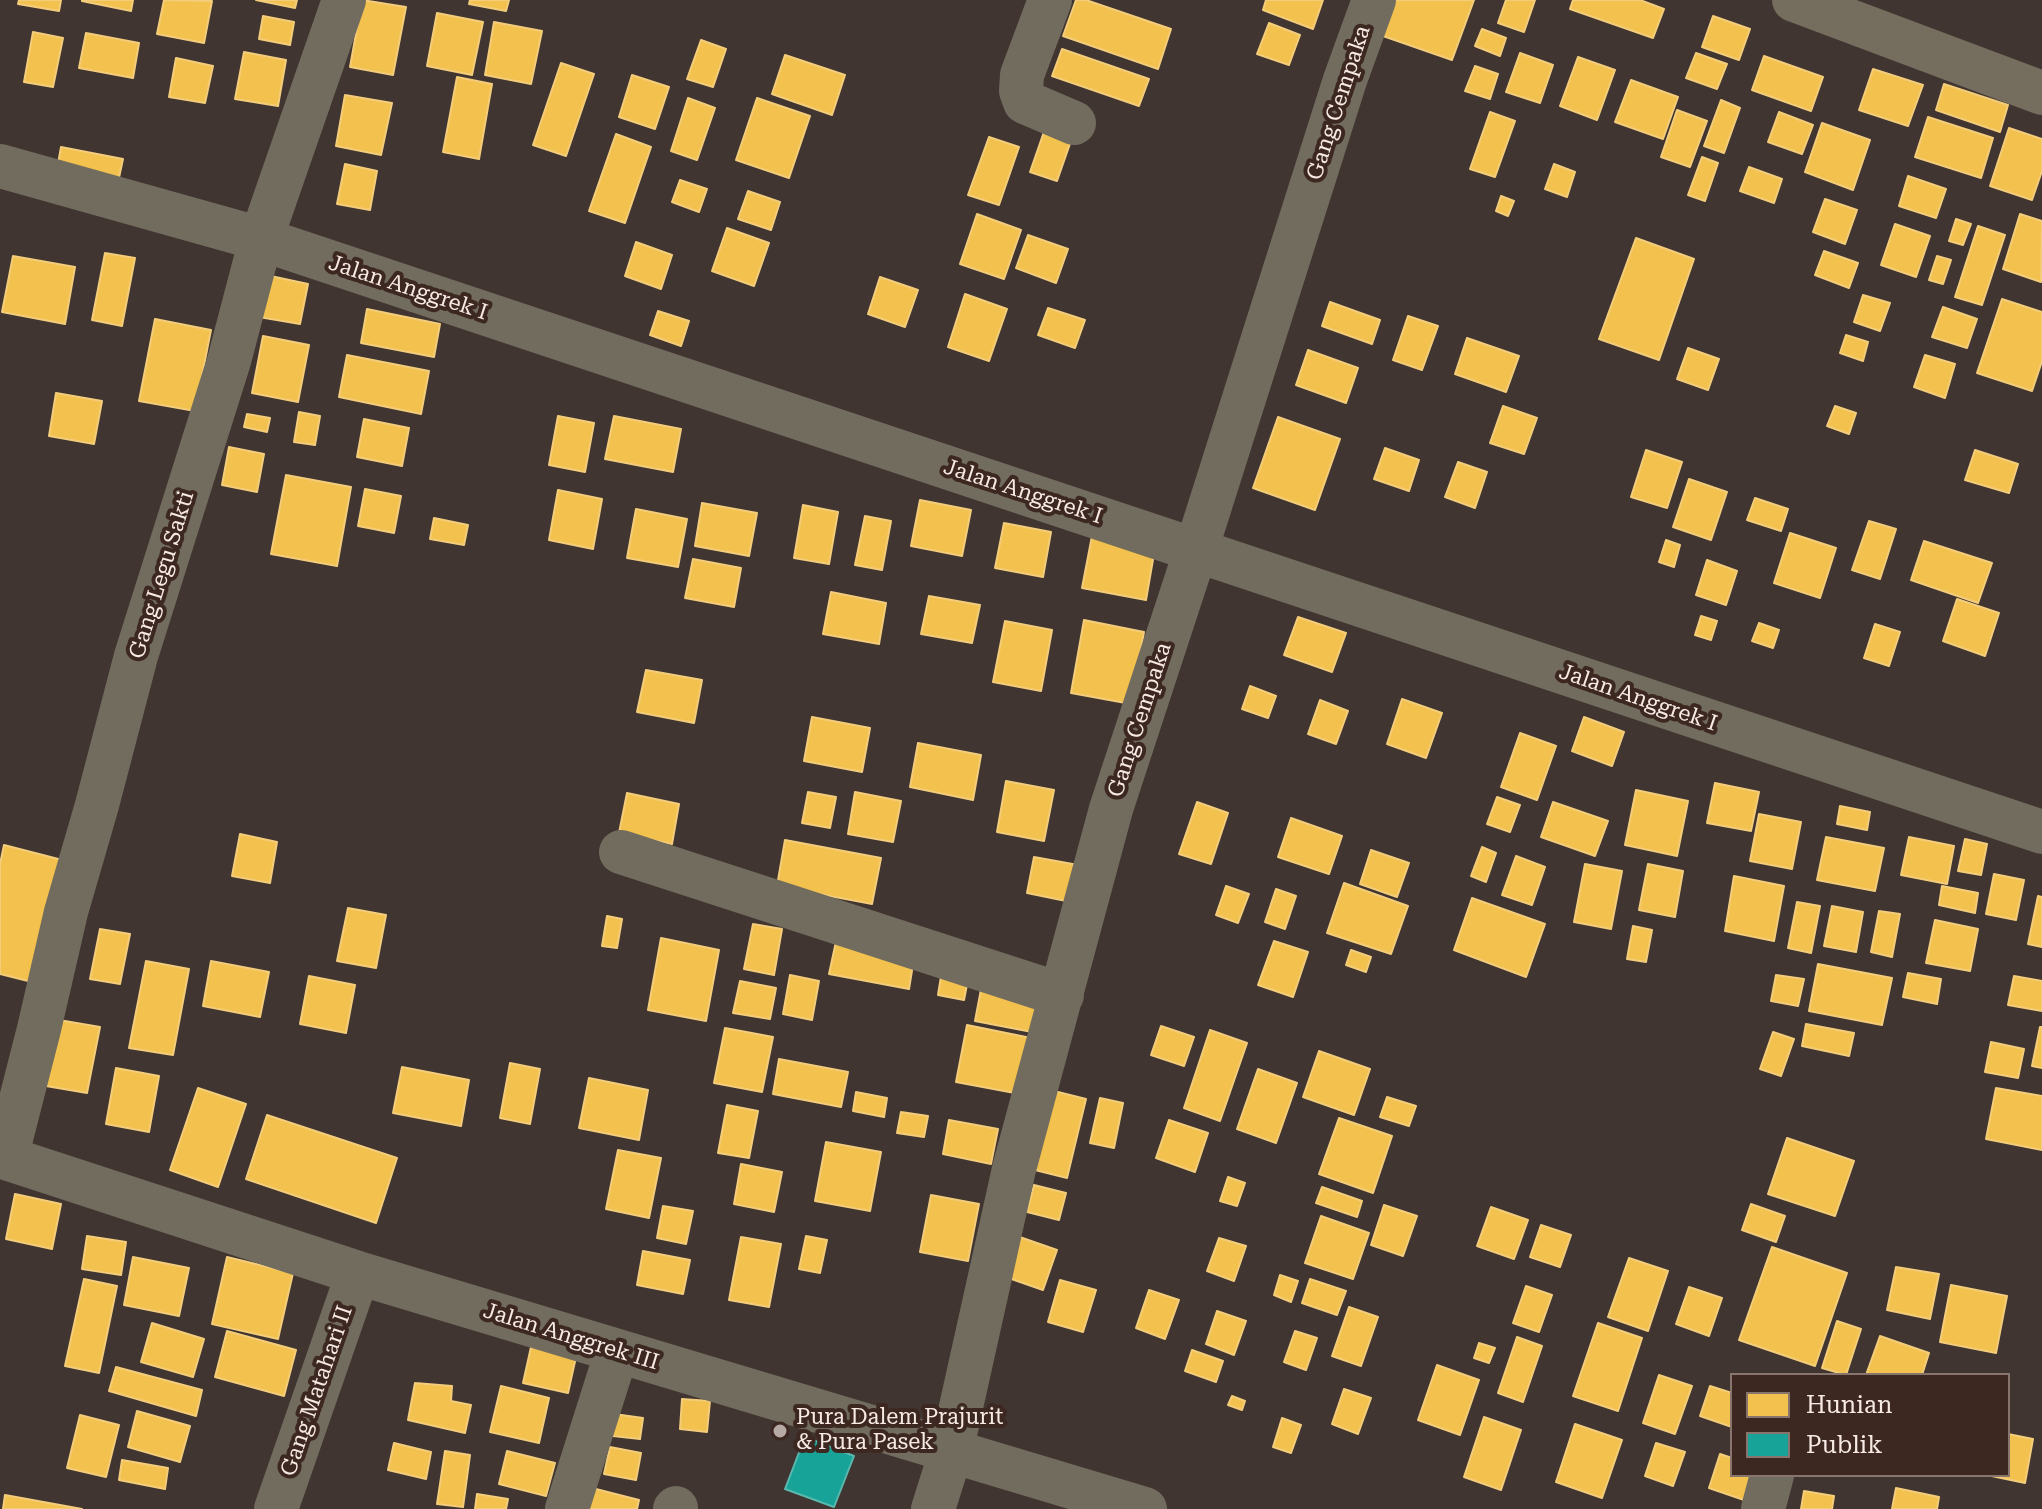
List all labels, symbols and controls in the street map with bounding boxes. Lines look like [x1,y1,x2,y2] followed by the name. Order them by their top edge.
[1302,22,1376,184] street label: Gang Cempaka
[325,250,491,326] street label: Jalan Anggrek I
[940,454,1106,530] street label: Jalan Anggrek I
[124,488,200,662] street label: Gang Legu Sakti
[1103,639,1177,801] street label: Gang Cempaka
[1555,659,1721,737] street label: Jalan Anggrek I
[480,1298,662,1376] street label: Jalan Anggrek III
[275,1302,359,1480] street label: Gang Matahari II
[1730,1373,2010,1477] legend
[1806,1391,1892,1419] text: Hunian
[796,1405,1003,1456] place label: Pura Dalem Prajurit & Pura Pasek
[771,1422,789,1440] marker: Pura Dalem Prajurit & Pura Pasek
[1806,1431,1883,1459] text: Publik

